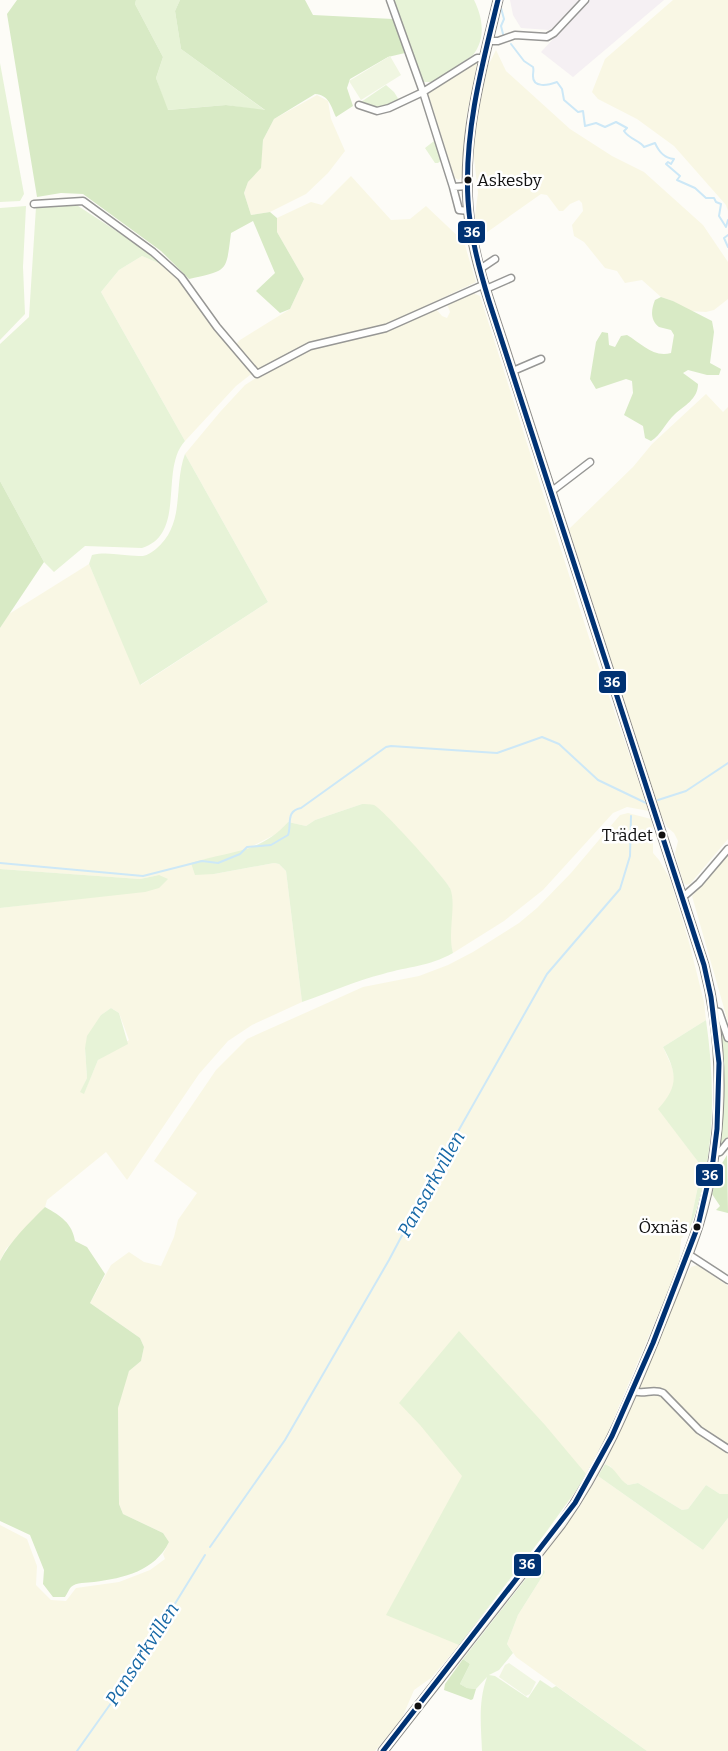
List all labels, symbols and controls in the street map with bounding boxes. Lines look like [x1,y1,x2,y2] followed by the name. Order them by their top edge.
[477,170,543,191] place label: Askesby
[463,175,473,185] marker: Askesby
[457,220,486,244] line badge: 36
[464,224,480,241] text: 36
[598,670,627,694] line badge: 36
[604,674,620,691] text: 36
[602,825,653,846] place label: Trädet
[657,830,667,840] marker: Trädet
[392,1127,470,1241] water label: Pansarkvillen
[695,1163,724,1187] line badge: 36
[702,1167,718,1184] text: 36
[638,1217,688,1238] place label: Öxnäs
[692,1222,702,1232] marker: Öxnäs
[513,1553,542,1577] line badge: 36
[519,1556,535,1573] text: 36
[100,1598,184,1710] water label: Pansarkvillen
[413,1701,423,1711] unlabelled marker

